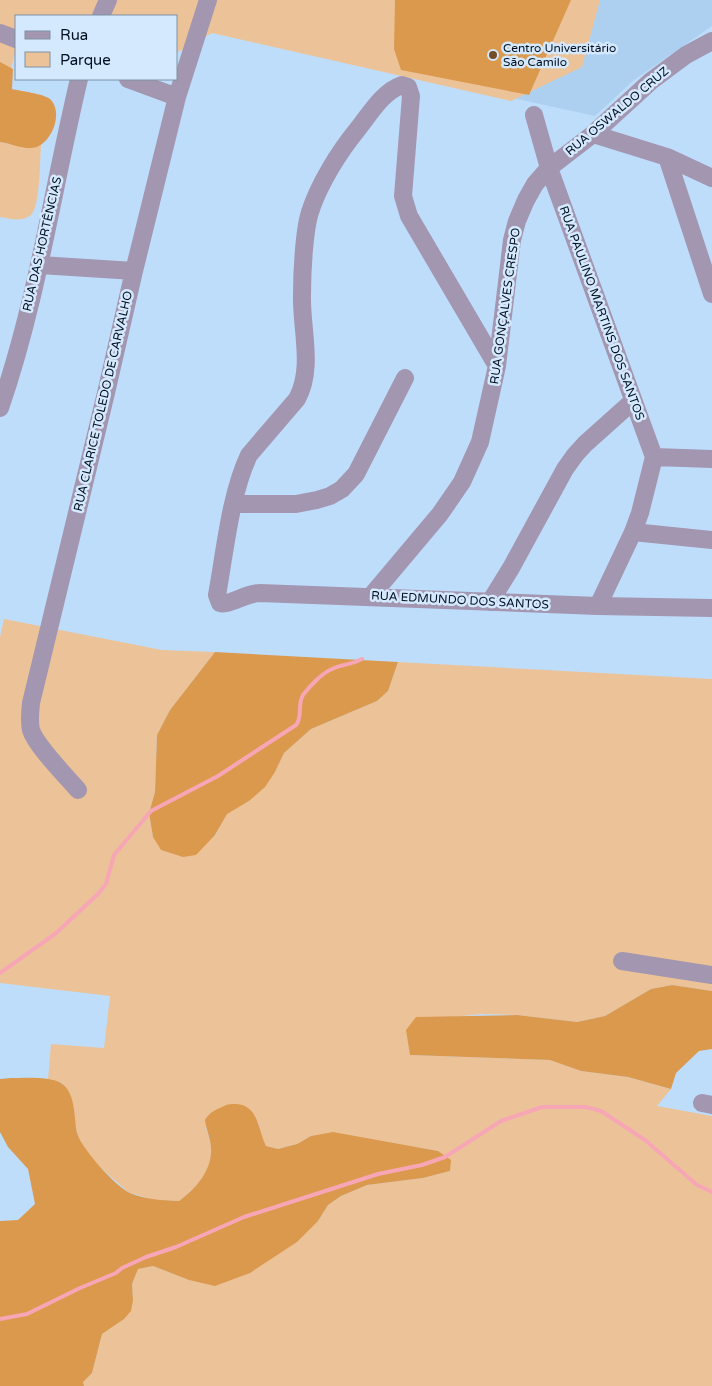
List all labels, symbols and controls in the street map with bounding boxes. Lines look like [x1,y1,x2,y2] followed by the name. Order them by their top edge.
[15,15,178,80] legend
[60,26,88,44] text: Rua
[503,41,616,69] place label: Centro Universitário São Camilo
[487,49,499,61] marker: Centro Universitário São Camilo
[60,51,111,69] text: Parque
[563,64,672,158] street label: RUA OSWALDO CRUZ
[20,175,64,313] street label: RUA DAS HORTÊNCIAS
[557,204,647,422] street label: RUA PAULINO MARTINS DOS SANTOS
[487,227,523,385] street label: RUA GONÇALVES CRESPO
[71,289,135,513] street label: RUA CLARICE TOLEDO DE CARVALHO
[371,588,549,612] street label: RUA EDMUNDO DOS SANTOS

